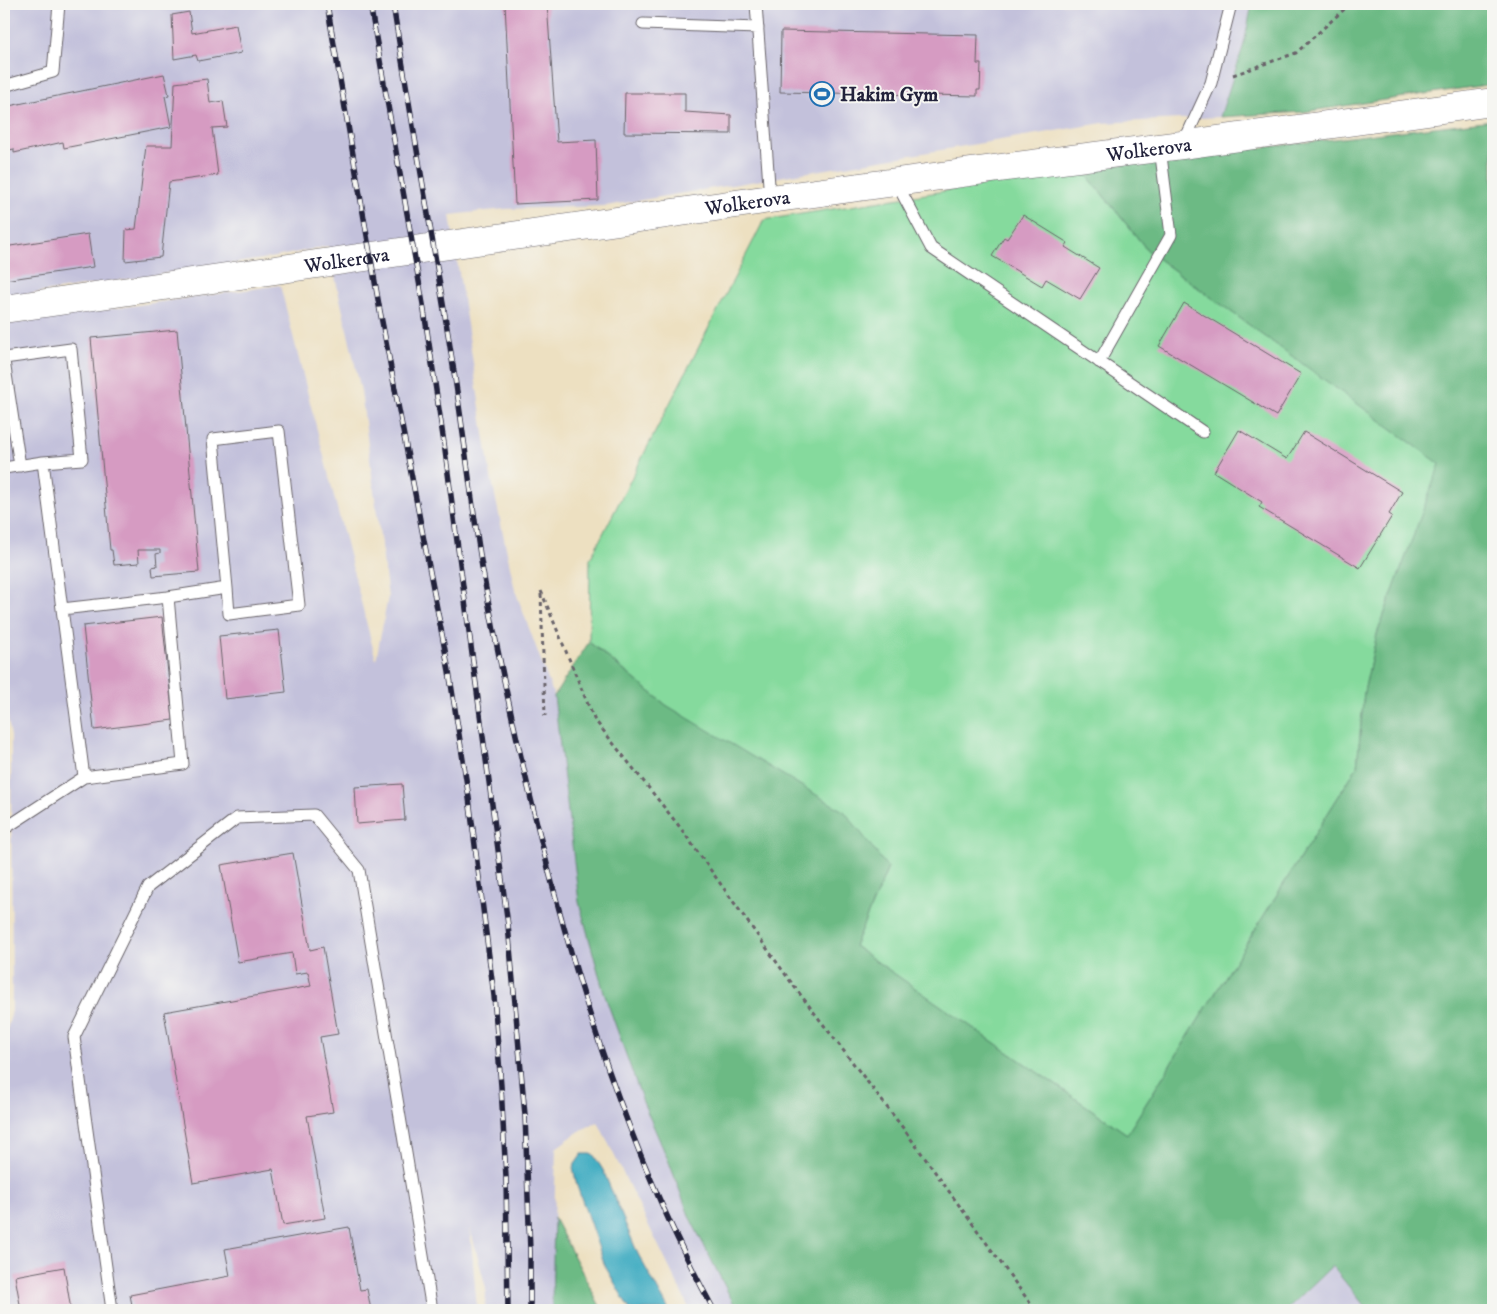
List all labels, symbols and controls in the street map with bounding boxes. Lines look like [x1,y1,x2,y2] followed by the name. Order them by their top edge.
[809,81,835,107] sports icon: Hakim Gym
[840,83,938,108] place label: Hakim Gym
[1104,133,1194,169] street label: Wolkerova
[702,185,792,222] street label: Wolkerova
[302,243,391,280] street label: Wolkerova

